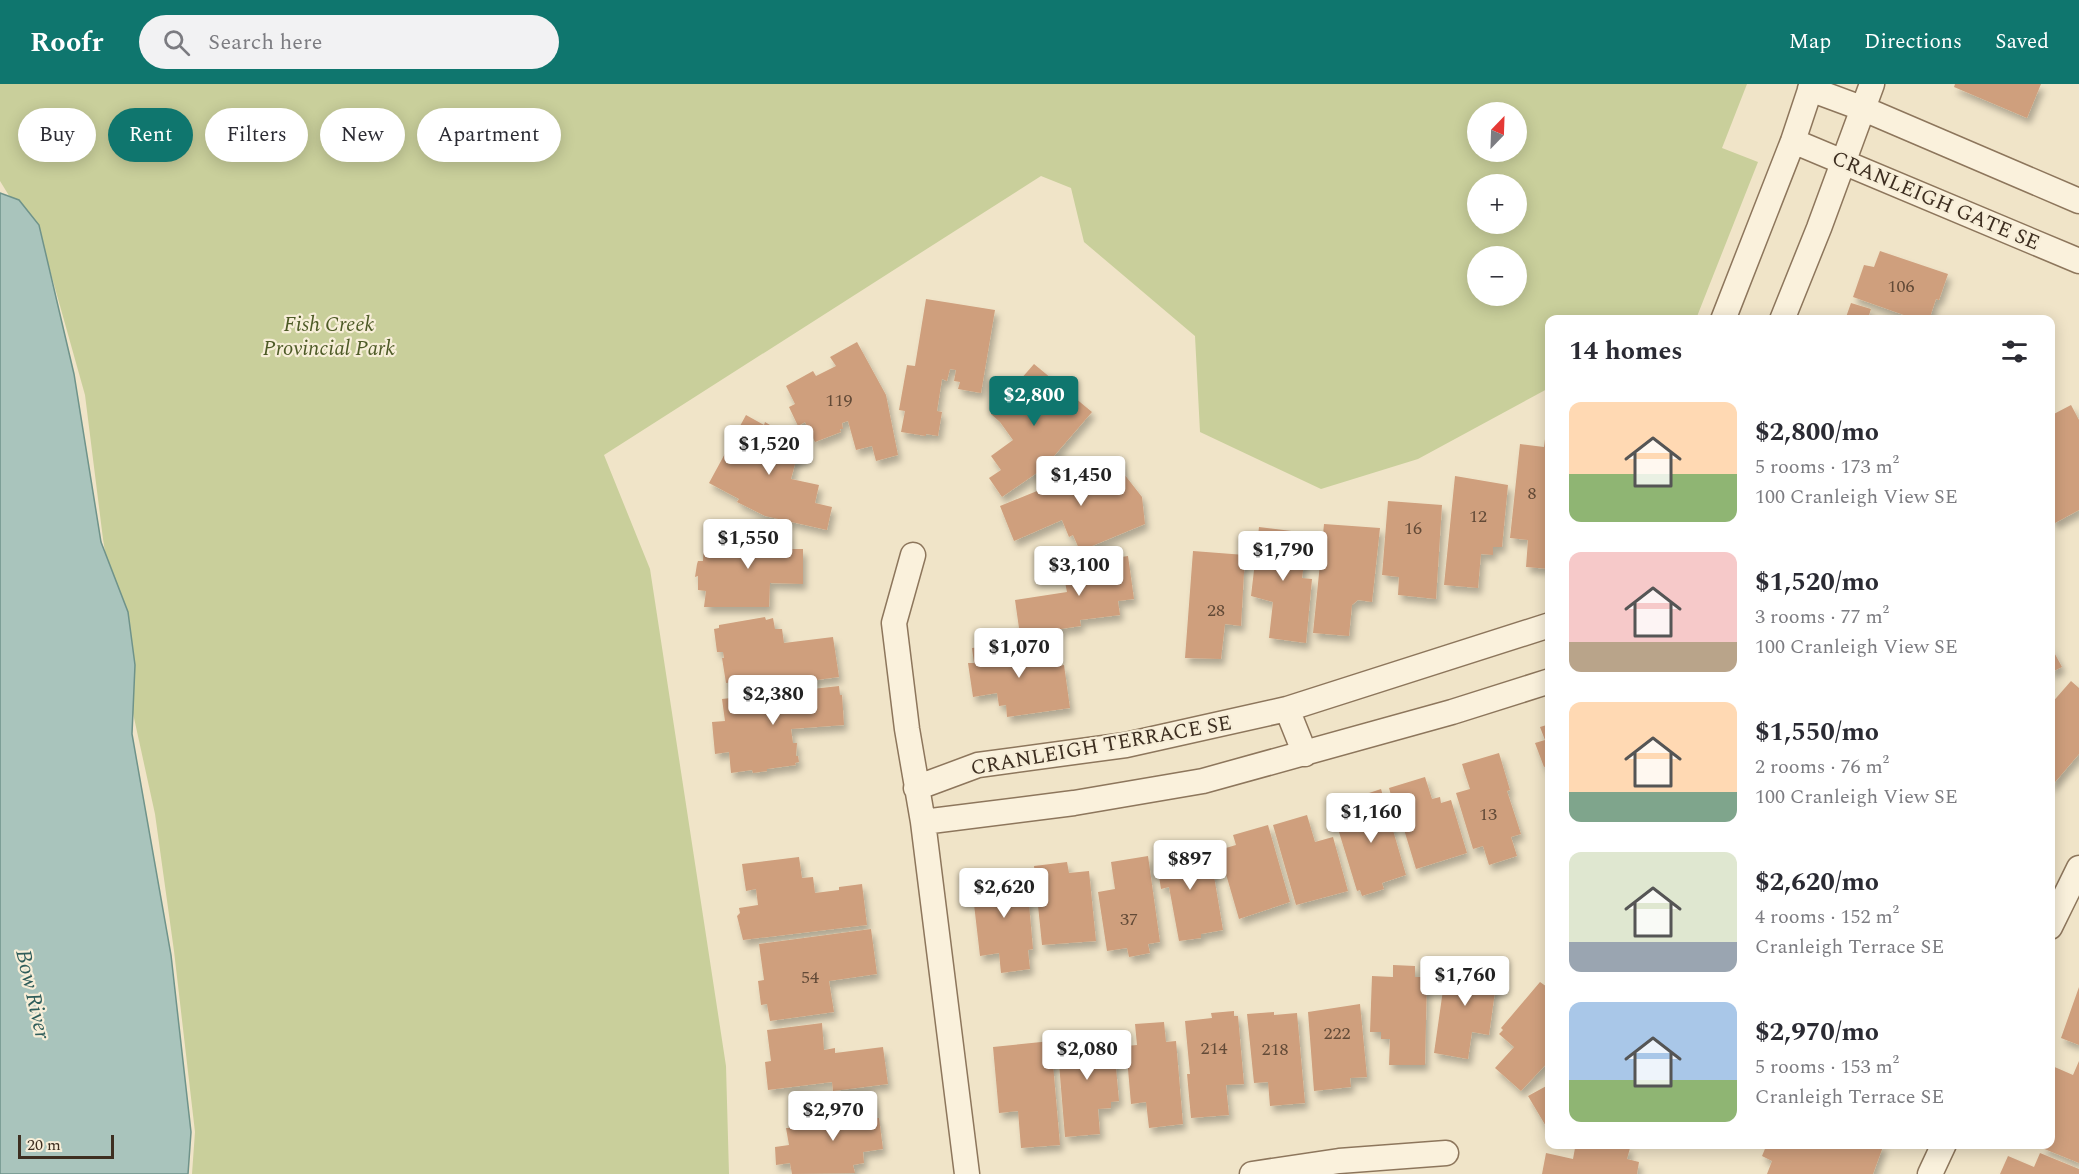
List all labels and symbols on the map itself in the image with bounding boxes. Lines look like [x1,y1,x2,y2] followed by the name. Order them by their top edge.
[1467,102,1527,162] north arrow
[1826,143,2045,259] street label: CRANLEIGH GATE SE
[1888,273,1915,300] house number: 106
[263,309,395,365] park label: Fish Creek Provincial Park
[985,376,1083,427] pin: $2,800
[826,387,853,414] house number: 119
[720,425,818,476] pin: $1,520
[1032,456,1130,507] pin: $1,450
[1528,480,1537,507] house number: 8
[1469,503,1487,530] house number: 12
[1404,515,1422,542] house number: 16
[699,519,797,570] pin: $1,550
[1234,531,1332,582] pin: $1,790
[1030,546,1128,597] pin: $3,100
[1207,597,1225,624] house number: 28
[970,628,1068,679] pin: $1,070
[724,675,822,726] pin: $2,380
[968,707,1234,785] street label: CRANLEIGH TERRACE SE
[1322,793,1420,844] pin: $1,160
[1479,801,1497,828] house number: 13
[1154,840,1226,891] pin: $897
[955,868,1053,919] pin: $2,620
[1120,906,1138,933] house number: 37
[6,946,59,1043] water label: Bow River
[1416,956,1514,1007] pin: $1,760
[801,964,819,991] house number: 54
[1324,1020,1351,1047] house number: 222
[1038,1030,1136,1081] pin: $2,080
[1201,1035,1228,1062] house number: 214
[1262,1036,1289,1063] house number: 218
[784,1091,882,1142] pin: $2,970
[18,1132,114,1160] scale bar

